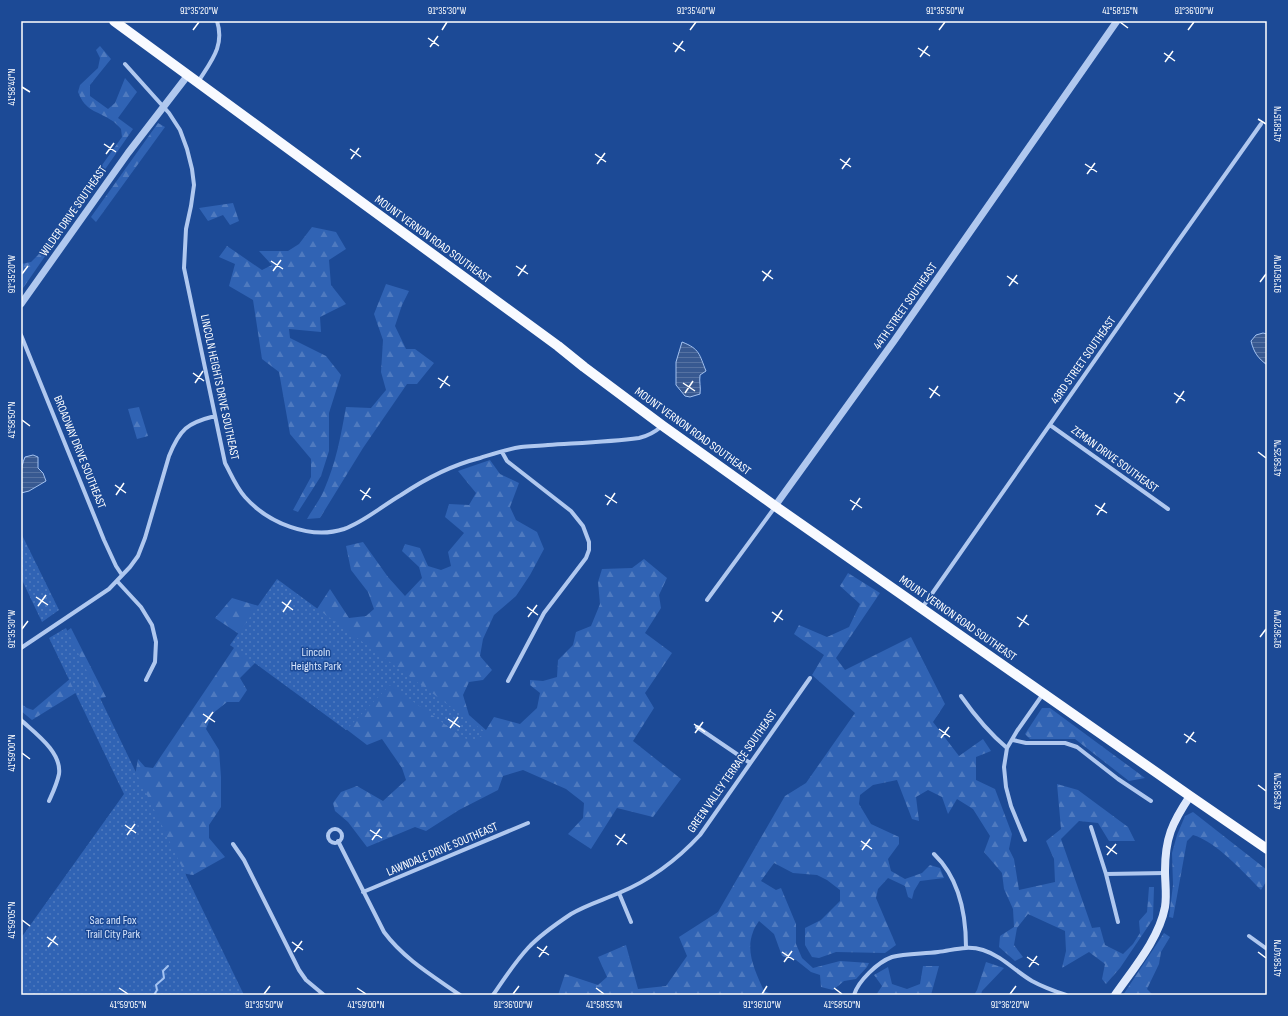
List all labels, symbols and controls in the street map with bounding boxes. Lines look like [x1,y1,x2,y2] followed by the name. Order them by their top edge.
[180,5,219,17] text: 91°35'20"W
[428,5,467,17] text: 91°35'30"W
[677,5,716,17] text: 91°35'40"W
[926,5,965,17] text: 91°35'50"W
[1102,5,1138,17] text: 41°58'15"N
[1175,5,1214,17] text: 91°36'00"W
[6,69,18,105] text: 41°58'40"N
[1272,106,1284,142] text: 41°58'15"N
[37,163,110,259] street label: WILDER DRIVE SOUTHEAST
[372,192,494,287] street label: MOUNT VERNON ROAD SOUTHEAST
[6,254,18,293] text: 91°35'20"W
[1272,255,1284,293] text: 91°36'10"W
[870,260,941,352] street label: 44TH STREET SOUTHEAST
[197,313,242,461] street label: LINCOLN HEIGHTS DRIVE SOUTHEAST
[1048,314,1119,407] street label: 43RD STREET SOUTHEAST
[632,384,754,479] street label: MOUNT VERNON ROAD SOUTHEAST
[50,393,109,511] street label: BROADWAY DRIVE SOUTHEAST
[6,402,18,438] text: 41°58'50"N
[1068,423,1161,496] street label: ZEMAN DRIVE SOUTHEAST
[1272,440,1284,476] text: 41°58'25"N
[896,572,1019,665] street label: MOUNT VERNON ROAD SOUTHEAST
[6,609,18,648] text: 91°35'30"W
[1272,609,1284,648] text: 91°36'20"W
[291,645,342,674] park label: Lincoln Heights Park
[684,707,781,836] street label: GREEN VALLEY TERRACE SOUTHEAST
[6,734,18,772] text: 41°59'00"N
[1272,773,1284,809] text: 41°58'35"N
[384,819,500,880] street label: LAWNDALE DRIVE SOUTHEAST
[6,902,18,938] text: 41°59'05"N
[86,913,140,942] park label: Sac and Fox Trail City Park
[1272,940,1284,976] text: 41°58'40"N
[110,999,146,1011] text: 41°59'05"N
[245,999,284,1011] text: 91°35'50"W
[347,999,385,1011] text: 41°59'00"N
[494,999,533,1011] text: 91°36'00"W
[586,999,622,1011] text: 41°58'55"N
[743,999,781,1011] text: 91°36'10"W
[824,999,860,1011] text: 41°58'50"N
[991,999,1030,1011] text: 91°36'20"W

